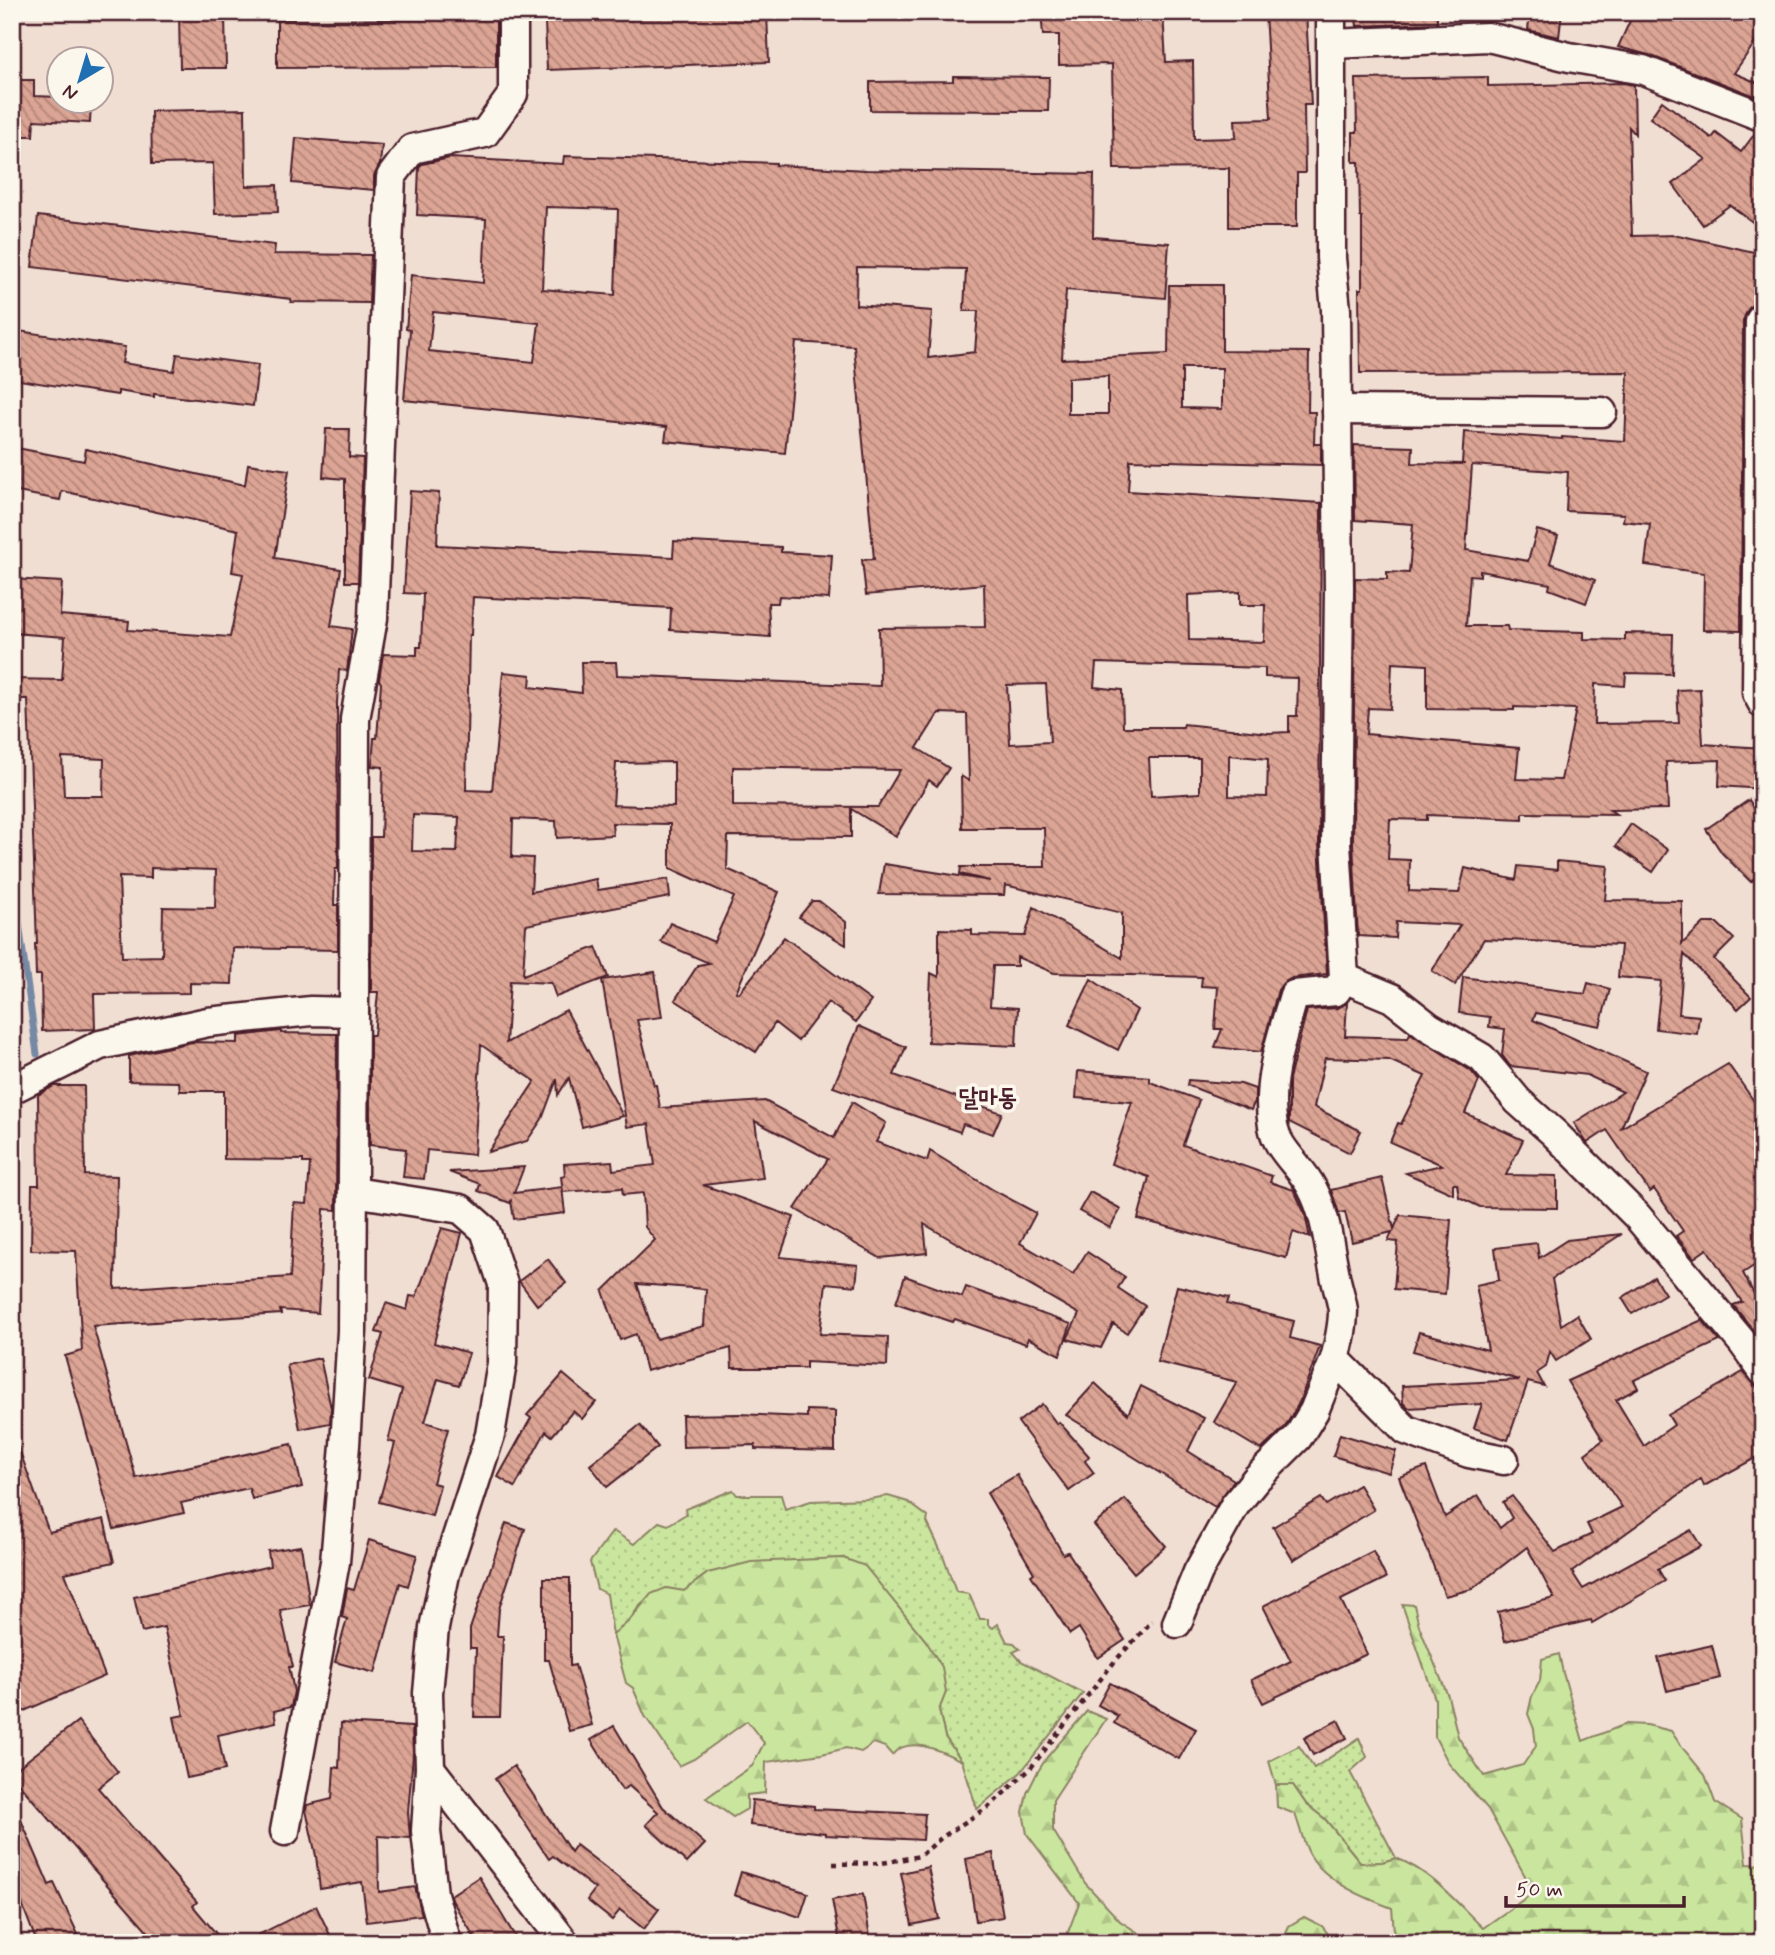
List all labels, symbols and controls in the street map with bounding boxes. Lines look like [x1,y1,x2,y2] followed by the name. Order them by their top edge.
[46,46,116,116] north arrow
[58,78,83,106] text: N
[959,1083,1017,1114] district label: 달마동
[1506,1864,1684,1908] scale bar
[1516,1876,1563,1904] text: 50 m

